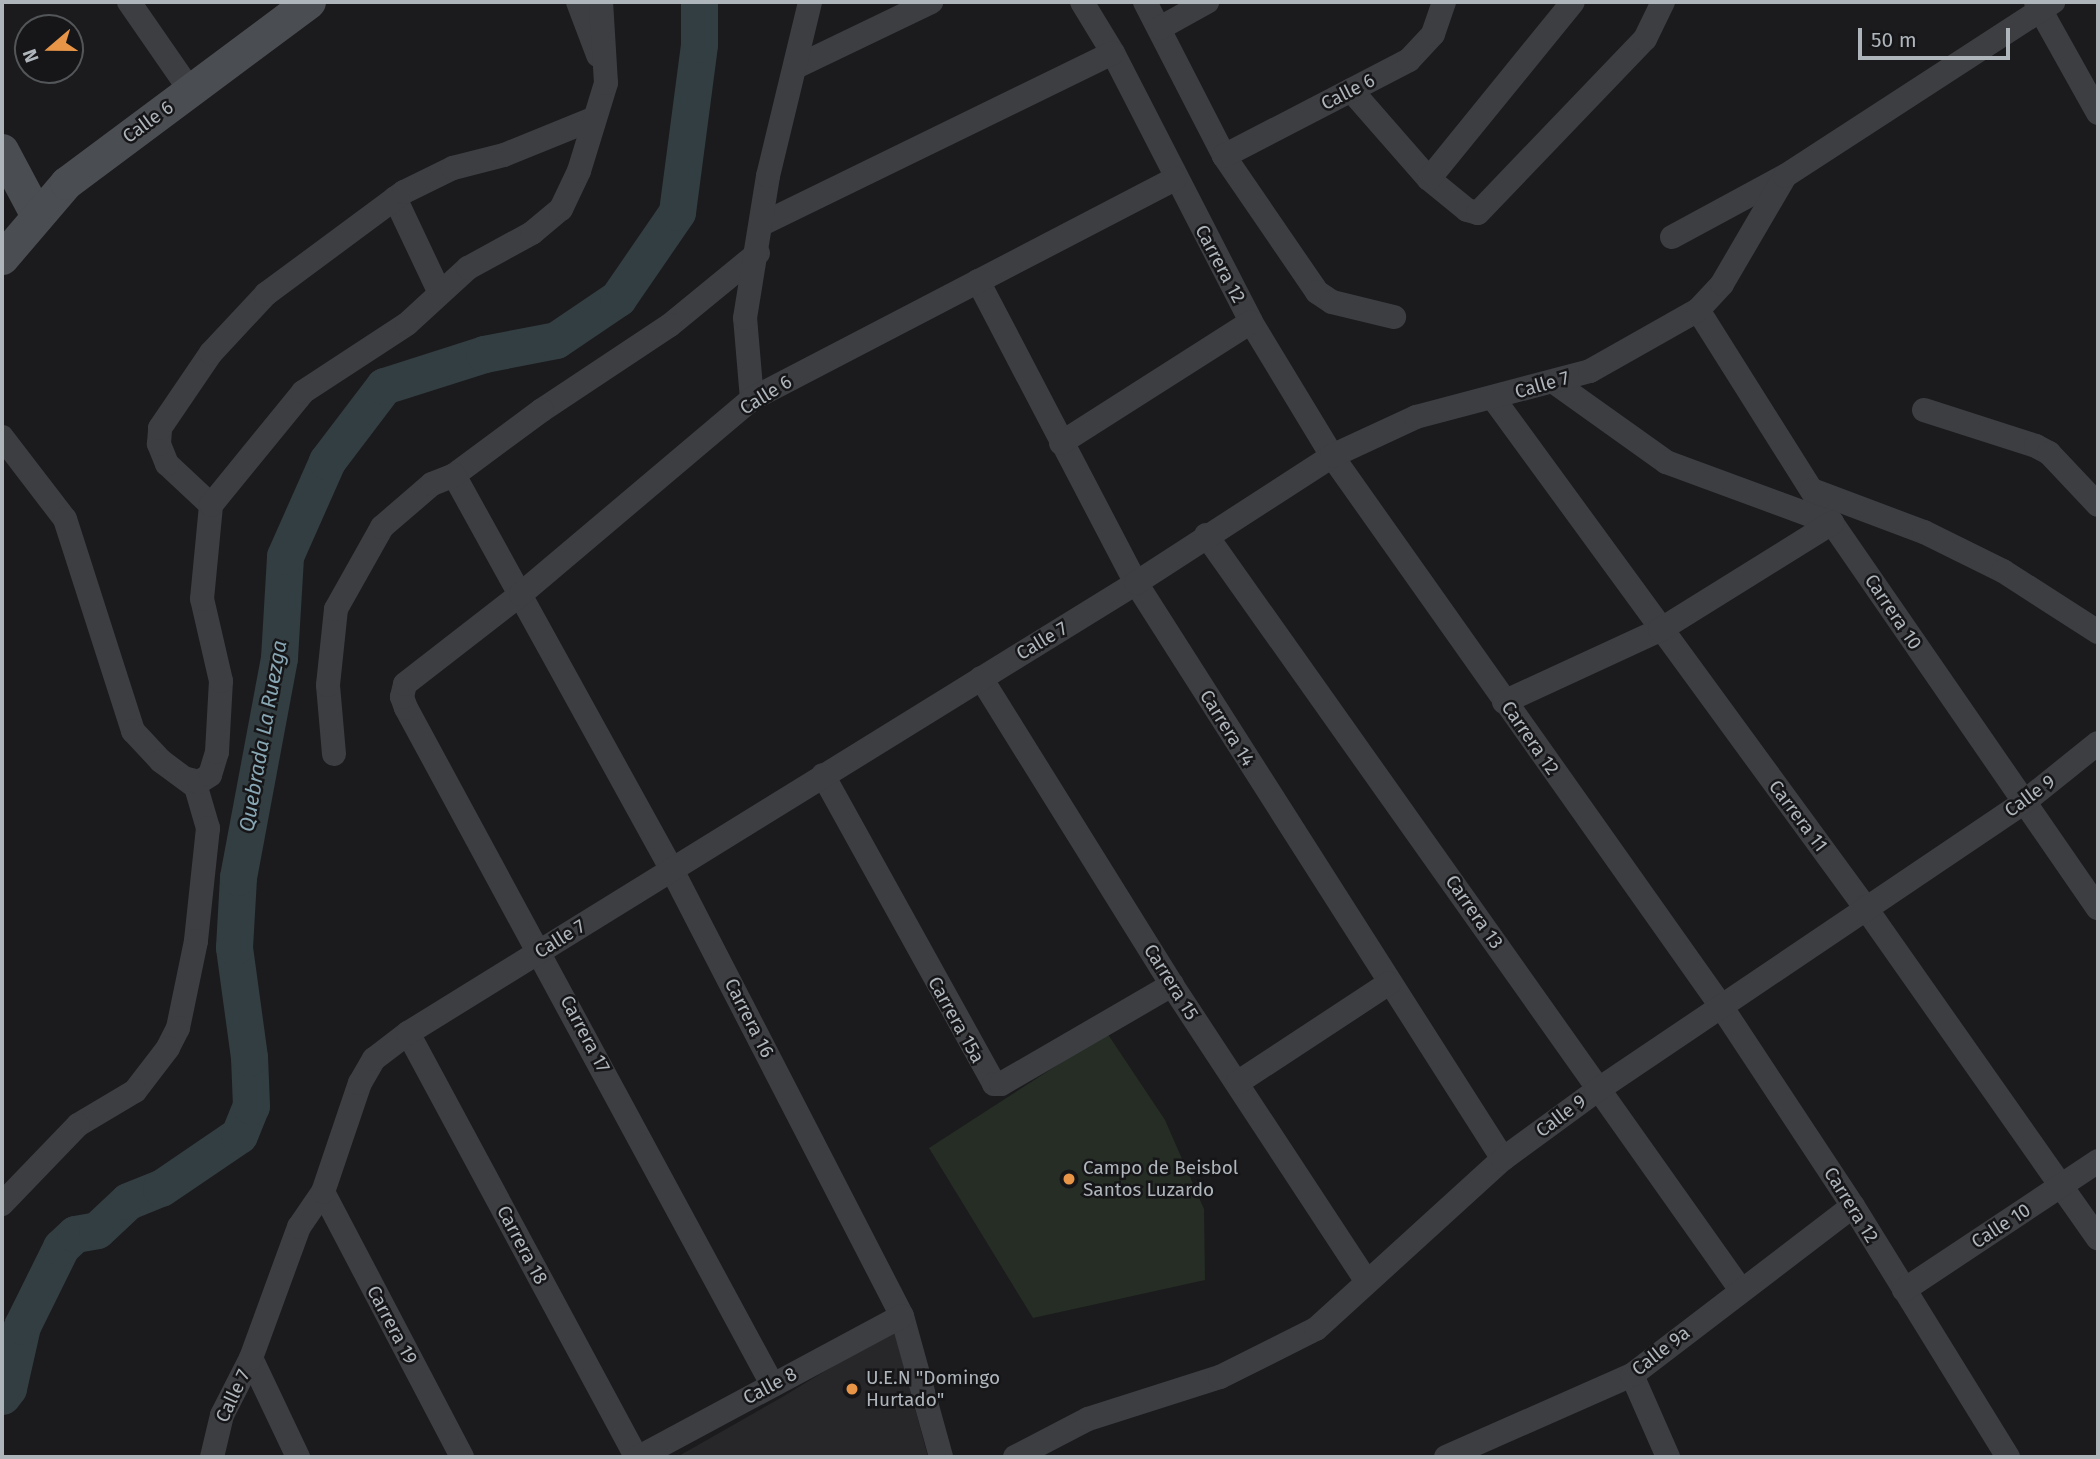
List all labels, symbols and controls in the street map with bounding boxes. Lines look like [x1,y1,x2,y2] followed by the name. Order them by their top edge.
[14,14,84,84] north arrow
[1862,14,2014,58] scale bar
[1871,27,1917,53] text: 50 m
[18,46,44,66] text: N
[1317,69,1379,115] street label: Calle 6
[118,96,178,148] street label: Calle 6
[1190,221,1250,307] street label: Carrera 12
[1512,366,1572,404] street label: Calle 7
[736,370,796,420] street label: Calle 6
[1859,570,1927,654] street label: Carrera 10
[1012,617,1072,665] street label: Calle 7
[234,638,292,834] water label: Quebrada La Ruezga
[1195,686,1259,770] street label: Carrera 14
[1496,697,1564,779] street label: Carrera 12
[2000,770,2060,822] street label: Calle 9
[1764,776,1832,856] street label: Carrera 11
[1440,871,1508,953] street label: Carrera 13
[530,915,590,963] street label: Calle 7
[1139,940,1203,1024] street label: Carrera 15
[923,973,989,1067] street label: Carrera 15a
[719,975,779,1061] street label: Carrera 16
[555,992,615,1076] street label: Carrera 17
[1531,1090,1591,1142] street label: Calle 9
[1083,1157,1238,1201] place label: Campo de Beisbol Santos Luzardo
[1819,1163,1883,1247] street label: Carrera 12
[1061,1171,1077,1187] marker: Campo de Beisbol Santos Luzardo
[1967,1199,2035,1253] street label: Calle 10
[492,1202,552,1288] street label: Carrera 18
[362,1282,422,1368] street label: Carrera 19
[1628,1321,1694,1381] street label: Calle 9a
[739,1362,801,1410] street label: Calle 8
[211,1366,255,1426] street label: Calle 7
[866,1367,1000,1411] place label: U.E.N "Domingo Hurtado"
[844,1381,860,1397] marker: U.E.N "Domingo Hurtado"

